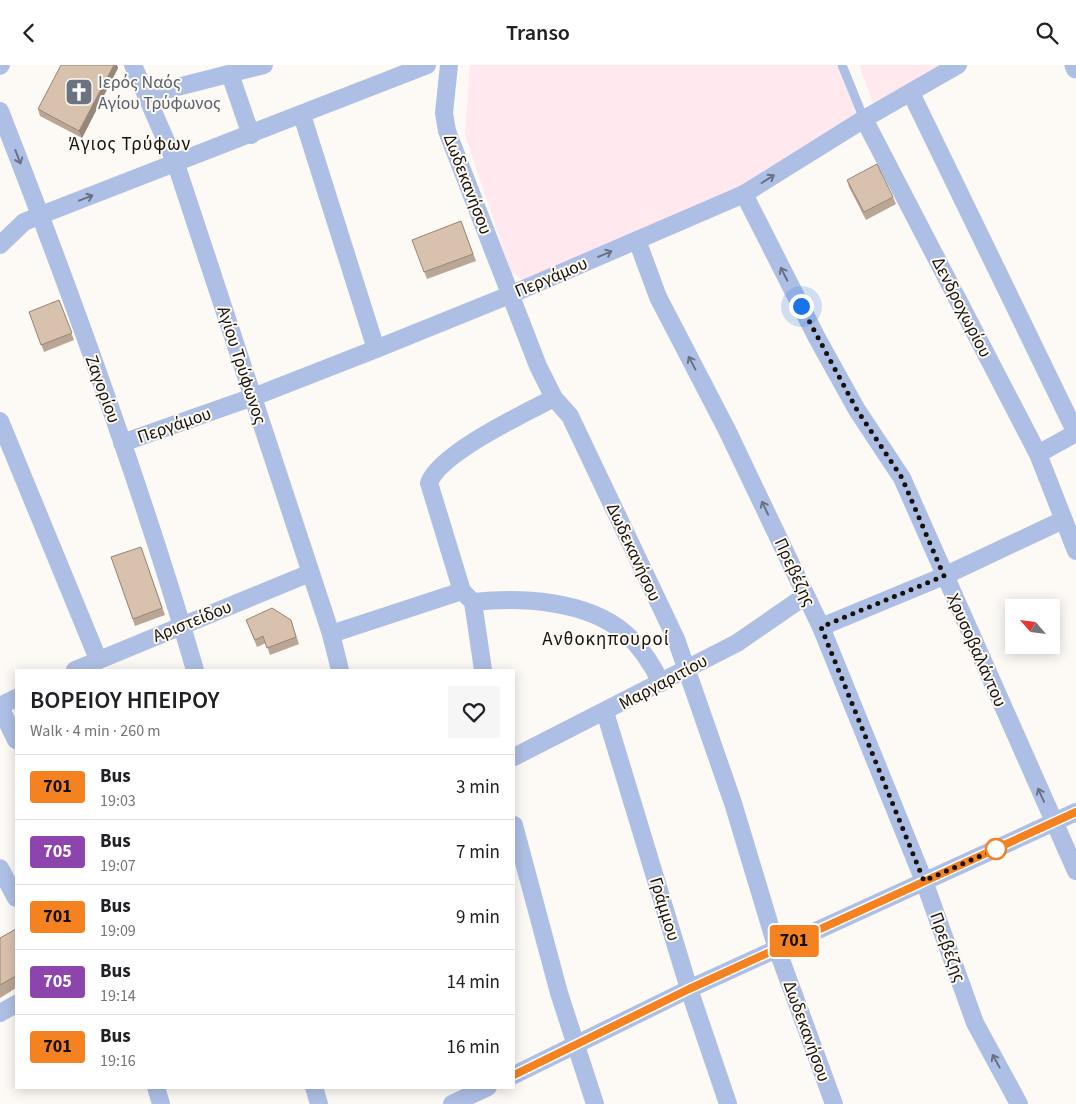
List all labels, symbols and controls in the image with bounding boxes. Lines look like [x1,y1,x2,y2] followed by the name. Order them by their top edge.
[506,17,570,49] text: Transo
[15,19,43,47] icon: back
[1033,19,1061,47] icon: search
[98,70,221,116] place label: Ιερός Ναός Αγίου Τρύφωνος
[64,77,94,107] church icon: Ιερός Ναός Αγίου Τρύφωνος
[437,130,498,238] street label: Δωδεκανήσου
[69,131,191,158] district label: Άγιος Τρύφων
[14,149,23,164] one-way arrow
[760,174,774,184] one-way arrow
[78,193,93,202] one-way arrow
[597,249,612,259] one-way arrow
[511,251,591,304] street label: Περγάμου
[926,253,998,362] street label: Δενδροχωρίου
[779,266,789,281] one-way arrow
[789,294,814,319] your location
[211,303,272,428] street label: Αγίου Τρύφωνος
[79,352,126,427] street label: Ζαγορίου
[686,356,696,371] one-way arrow
[134,401,215,450] street label: Περγάμου
[600,499,667,606] street label: Δωδεκανήσου
[759,501,769,516] one-way arrow
[768,534,821,611] street label: Πρεβέζης
[940,590,1013,711] street label: Χρυσοβαλάντου
[149,594,235,649] street label: Αριστείδου
[1005,599,1060,654] north arrow
[1005,599,1060,654] map controls
[542,626,670,653] district label: Ανθοκηπουροί
[614,649,712,716] street label: Μαργαριτίου
[30,683,220,718] text: ΒΟΡΕΙΟΥ ΗΠΕΙΡΟΥ
[448,686,500,738] button: heart
[30,720,161,742] text: Walk · 4 min · 260 m
[100,763,131,790] text: Bus
[43,774,72,799] text: 701
[456,774,500,801] text: 3 min
[1036,788,1046,803] one-way arrow
[100,790,136,812] text: 19:03
[100,828,131,855] text: Bus
[985,838,1007,860] unlabelled marker
[43,839,72,864] text: 705
[456,839,500,866] text: 7 min
[100,855,136,877] text: 19:07
[643,874,686,944] street label: Γράμμου
[100,893,131,920] text: Bus
[43,904,72,929] text: 701
[456,904,500,931] text: 9 min
[923,909,972,986] street label: Πρεβέζης
[100,920,136,942] text: 19:09
[765,925,823,957] line badge: 701
[780,928,808,953] text: 701
[100,958,131,985] text: Bus
[43,969,72,994] text: 705
[446,969,500,996] text: 14 min
[777,977,836,1085] street label: Δωδεκανήσου
[100,985,136,1007] text: 19:14
[100,1023,131,1050] text: Bus
[43,1034,72,1059] text: 701
[446,1034,500,1061] text: 16 min
[100,1050,136,1072] text: 19:16
[991,1054,1001,1069] one-way arrow

